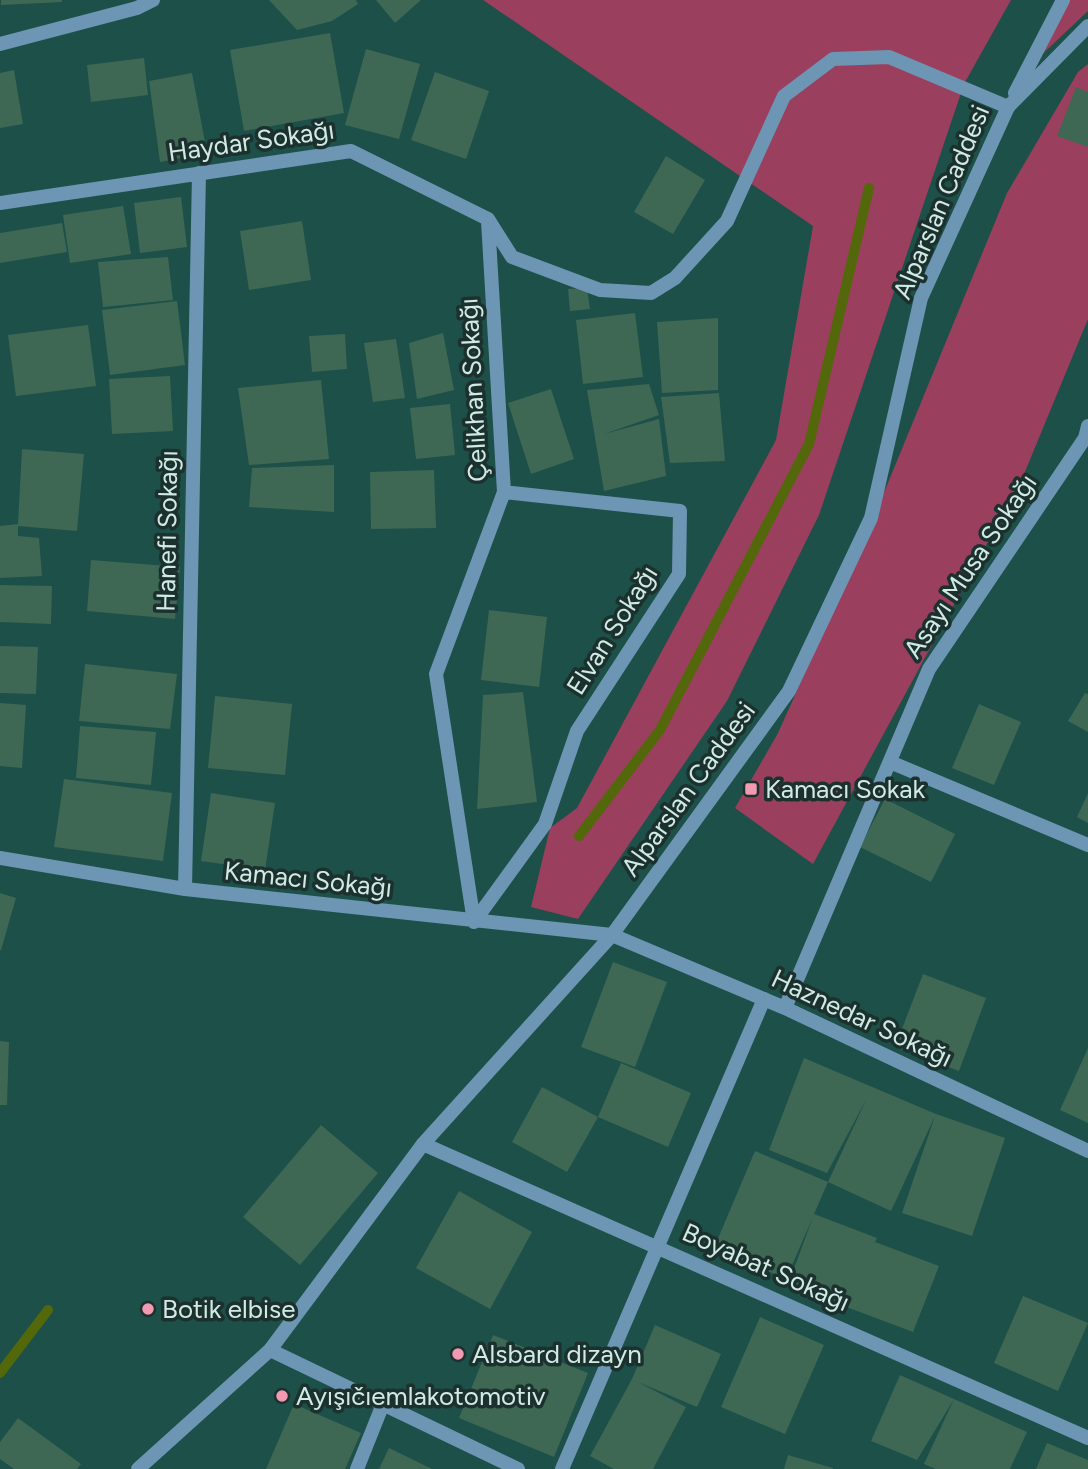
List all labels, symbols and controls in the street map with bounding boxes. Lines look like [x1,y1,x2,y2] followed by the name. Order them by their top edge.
[886,100,996,304] street label: Alparslan Caddesi
[166,113,336,169] street label: Haydar Sokağı
[452,297,494,483] street label: Çelikhan Sokağı
[150,450,184,612] street label: Hanefi Sokağı
[897,468,1043,664] street label: Asayı Musa Sokağı
[560,559,664,701] street label: Elvan Sokağı
[614,696,762,882] street label: Alparslan Caddesi
[765,773,925,805] place label: Kamacı Sokak
[743,781,759,797] marker: Kamacı Sokak
[222,854,394,904] street label: Kamacı Sokağı
[766,962,958,1074] street label: Haznedar Sokağı
[677,1216,855,1318] street label: Boyabat Sokağı
[162,1293,295,1325] place label: Botik elbise
[140,1301,156,1317] marker: Botik elbise
[472,1338,642,1370] place label: Alsbard dizayn
[450,1346,466,1362] marker: Alsbard dizayn
[296,1380,546,1412] place label: Ayışıčıemlakotomotiv
[274,1388,290,1404] marker: Ayışıčıemlakotomotiv

